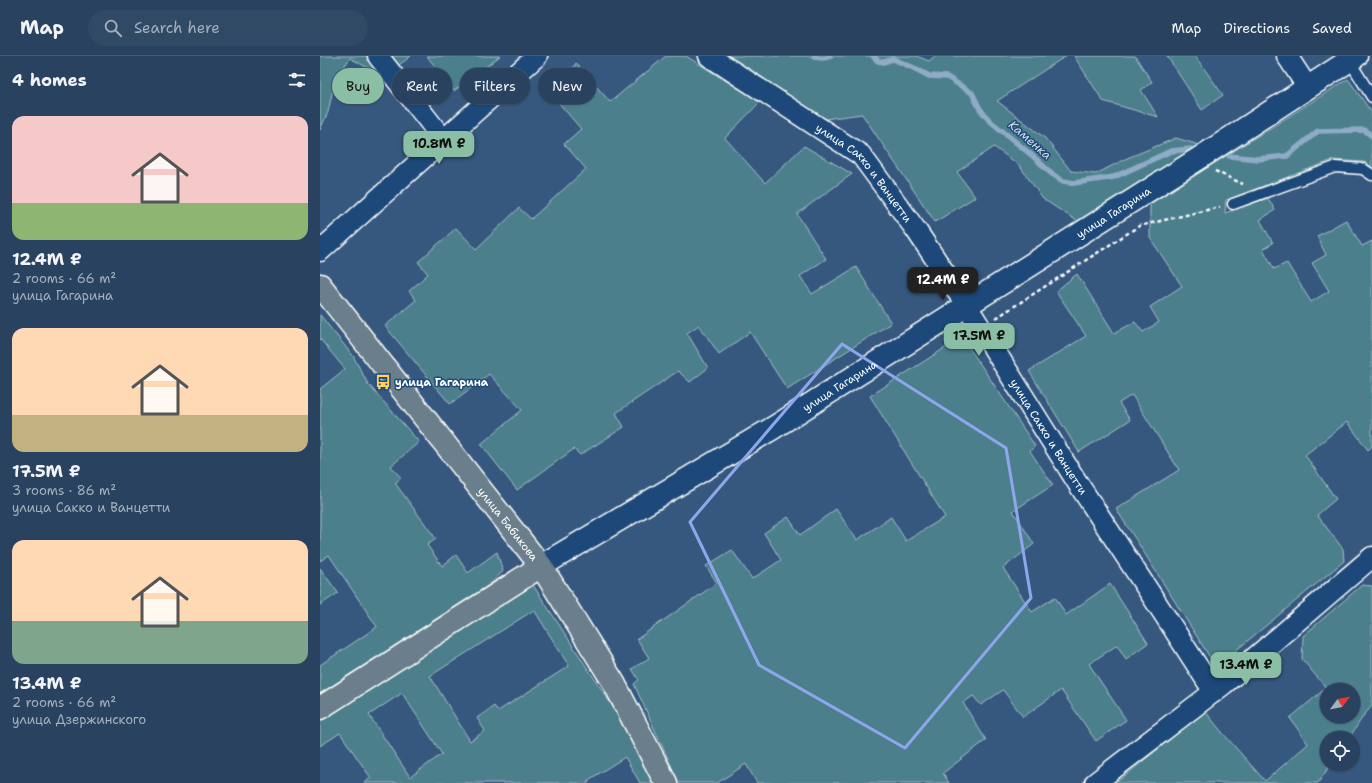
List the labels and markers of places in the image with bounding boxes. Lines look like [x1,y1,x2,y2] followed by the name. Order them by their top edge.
[402,131,476,165] pin: 10.8M ₽
[906,267,980,301] pin: 12.4M ₽
[942,323,1016,357] pin: 17.5M ₽
[374,373,392,391] bus stop icon: улица Гагарина
[395,375,489,390] place label: улица Гагарина
[1209,652,1283,686] pin: 13.4M ₽

